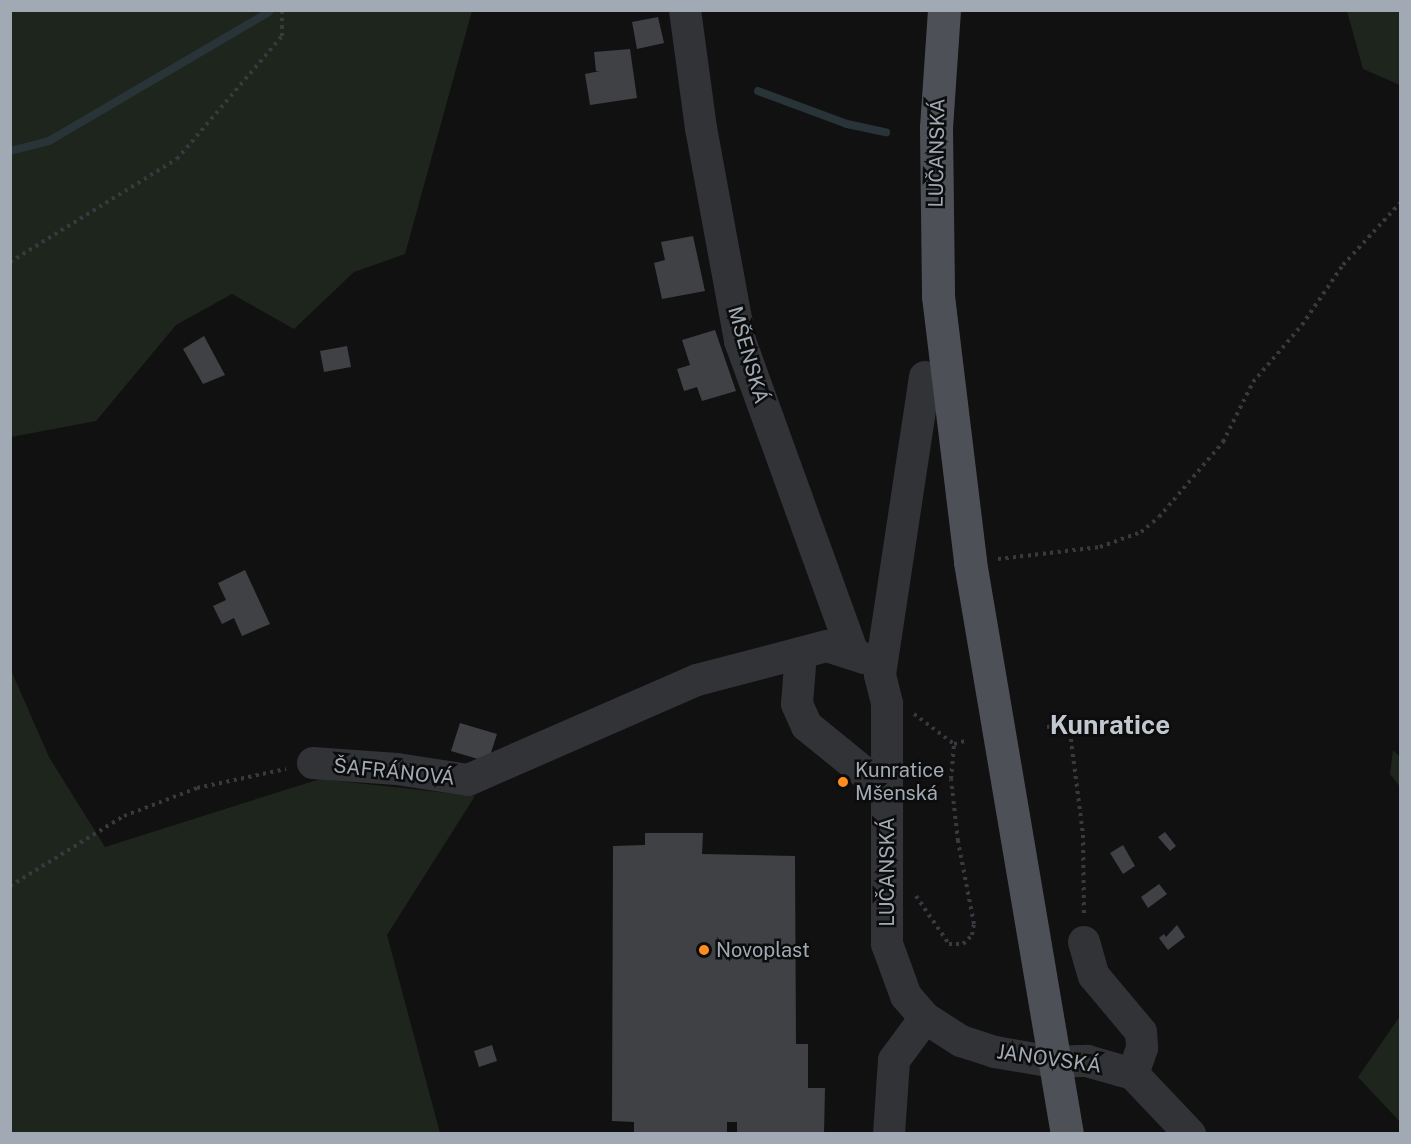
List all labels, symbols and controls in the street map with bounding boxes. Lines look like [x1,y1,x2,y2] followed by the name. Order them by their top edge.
[924,98,950,208] street label: LUČANSKÁ
[723,304,773,406] street label: MŠENSKÁ
[1050,709,1170,741] district label: Kunratice
[332,754,456,790] street label: ŠAFRÁNOVÁ
[855,759,944,806] place label: Kunratice Mšenská
[836,775,850,789] marker: Kunratice Mšenská
[875,817,899,927] street label: LUČANSKÁ
[716,938,810,962] place label: Novoplast
[697,943,711,957] marker: Novoplast
[995,1040,1103,1078] street label: JANOVSKÁ

